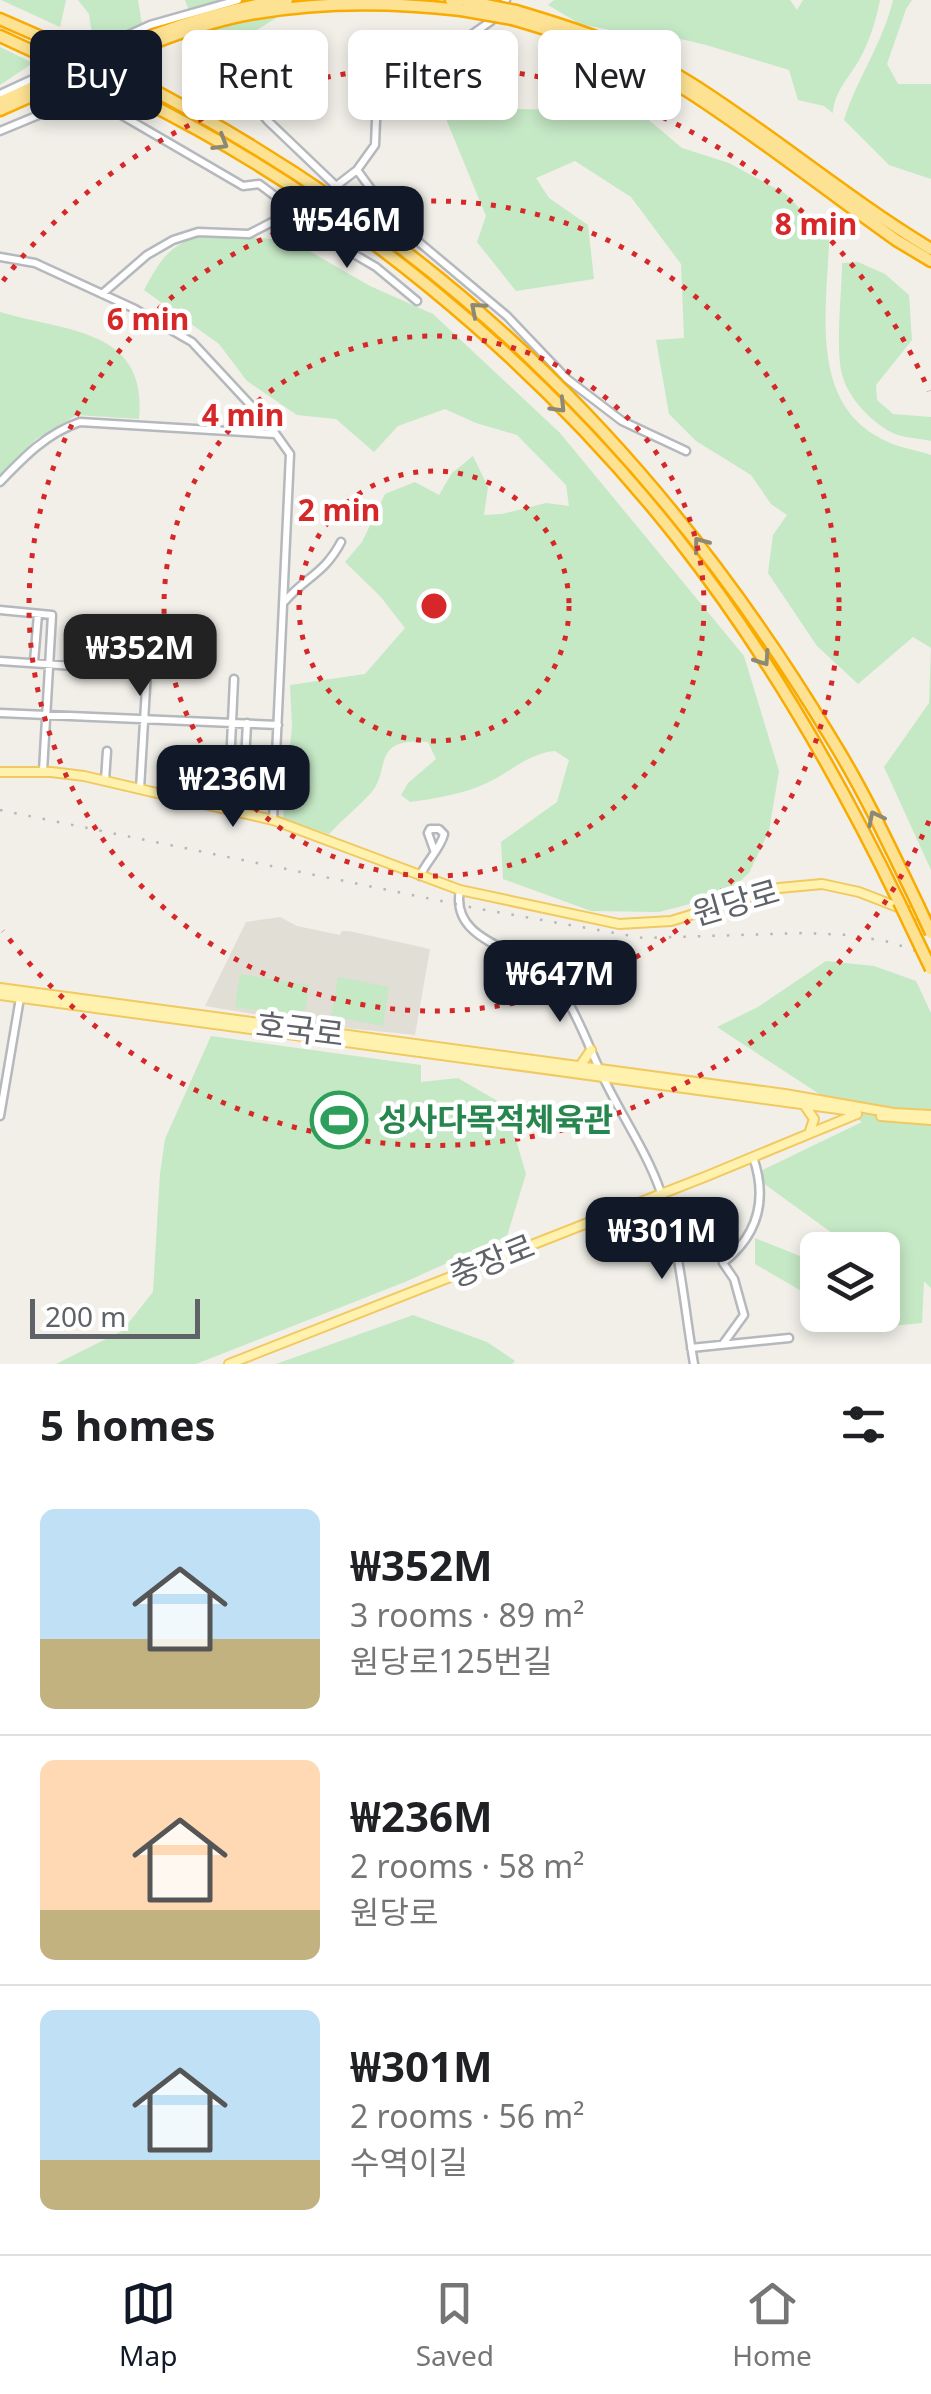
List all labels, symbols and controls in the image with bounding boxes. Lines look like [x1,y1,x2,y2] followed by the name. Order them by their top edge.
[30,30,162,120] chip: Buy
[182,30,328,120] chip: Rent
[348,30,518,120] chip: Filters
[538,30,681,120] chip: New
[210,131,228,150] one-way arrow
[277,186,417,271] pin: ₩546M
[293,197,401,240] text: ₩546M
[775,203,857,244] text: 8 min
[107,298,189,339] text: 6 min
[470,303,489,321] one-way arrow
[202,394,284,435] text: 4 min
[547,395,565,413] one-way arrow
[298,489,380,530] text: 2 min
[695,537,712,555] one-way arrow
[416,588,452,624] centre of rings
[70,614,210,699] pin: ₩352M
[86,625,194,668] text: ₩352M
[751,647,769,666] one-way arrow
[163,745,303,830] pin: ₩236M
[179,756,287,799] text: ₩236M
[867,810,887,828] one-way arrow
[687,869,784,934] street label: 원당로
[490,940,630,1025] pin: ₩647M
[506,951,614,994] text: ₩647M
[254,1002,347,1055] street label: 호국로
[309,1090,369,1150] sports icon: 성사다목적체육관
[378,1097,614,1140] place label: 성사다목적체육관
[592,1197,732,1282] pin: ₩301M
[608,1208,716,1251] text: ₩301M
[442,1223,540,1296] street label: 충장로
[800,1232,900,1332] map controls
[800,1232,900,1332] button: layers
[30,1294,200,1338] scale bar
[45,1297,127,1335] text: 200 m
[40,1396,216,1453] text: 5 homes
[836,1397,891,1452] icon: filters
[350,1536,493,1593] text: ₩352M
[120,1549,240,1669] icon: home
[350,1593,584,1636] text: 3 rooms · 89 m²
[350,1639,552,1682] text: 원당로125번길
[350,1787,493,1844] text: ₩236M
[120,1800,240,1920] icon: home
[350,1844,584,1887] text: 2 rooms · 58 m²
[350,1890,438,1933] text: 원당로
[350,2037,493,2094] text: ₩301M
[120,2050,240,2170] icon: home
[350,2094,584,2137] text: 2 rooms · 56 m²
[350,2140,468,2183] text: 수역이길
[119,2276,177,2374] tab: Map
[416,2276,494,2374] tab: Saved
[732,2276,812,2374] tab: Home

